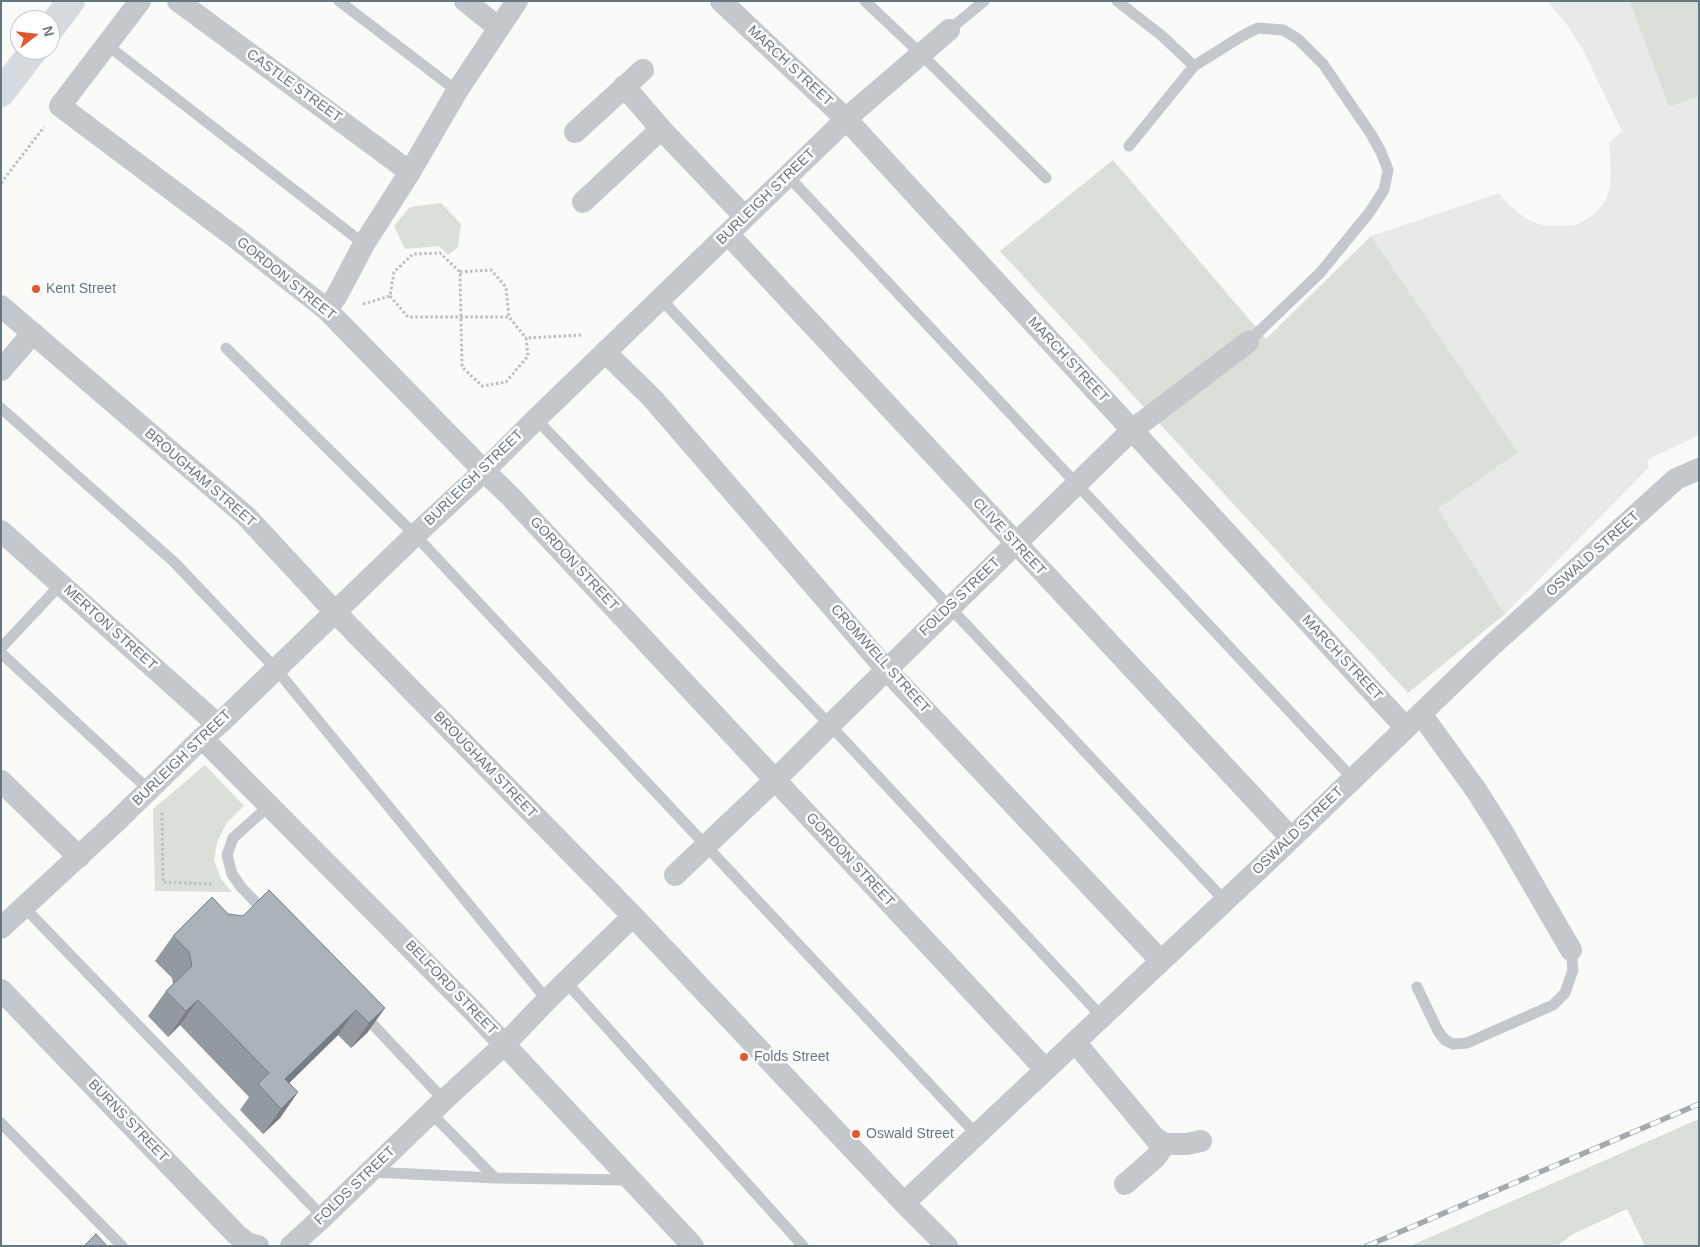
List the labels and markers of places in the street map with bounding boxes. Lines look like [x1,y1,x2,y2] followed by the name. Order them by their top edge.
[46,281,116,297] place label: Kent Street
[30,283,42,295] marker: Kent Street
[754,1049,829,1065] place label: Folds Street
[738,1051,750,1063] marker: Folds Street
[866,1126,954,1142] place label: Oswald Street
[850,1128,862,1140] marker: Oswald Street

